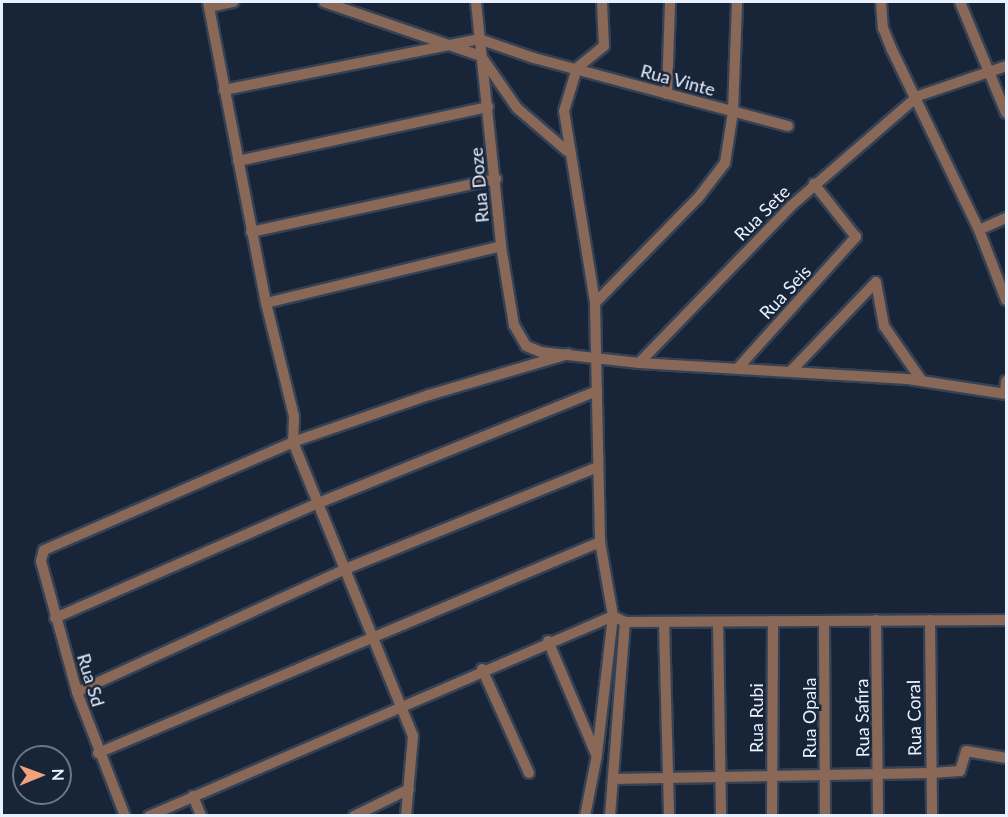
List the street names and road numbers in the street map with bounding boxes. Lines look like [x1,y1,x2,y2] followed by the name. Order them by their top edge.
[638,60,718,100] street label: Rua Vinte
[465,146,493,224] street label: Rua Doze
[730,181,794,245] street label: Rua Sete
[755,261,815,323] street label: Rua Seis
[73,651,109,709] street label: Rua Sd
[798,678,820,758] street label: Rua Opala
[851,679,873,757] street label: Rua Safira
[903,680,925,756] street label: Rua Coral
[745,683,767,753] street label: Rua Rubi

